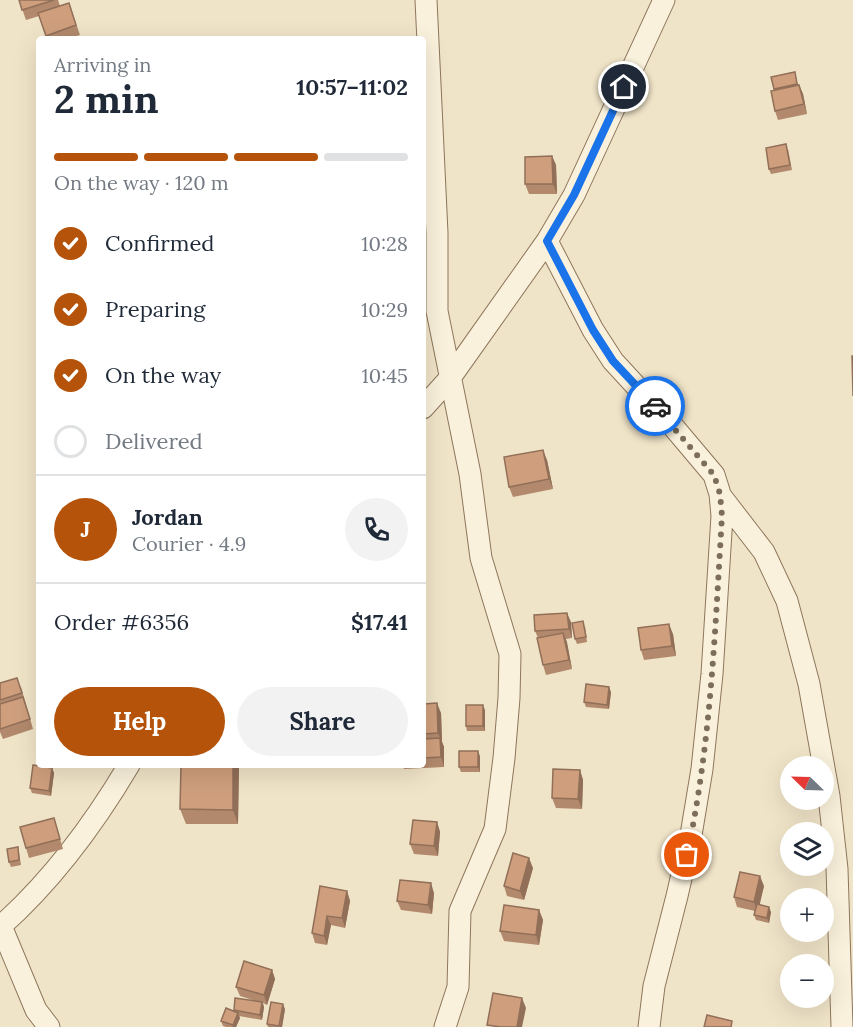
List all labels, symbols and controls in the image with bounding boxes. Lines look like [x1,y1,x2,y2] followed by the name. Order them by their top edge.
[54,52,151,77] text: Arriving in
[598,61,649,112] pin
[607,70,640,103] icon: home
[296,73,408,101] text: 10:57–11:02
[54,74,159,124] text: 2 min
[54,170,229,195] text: On the way · 120 m
[54,227,87,260] icon: check
[105,229,214,257] text: Confirmed
[361,231,408,256] text: 10:28
[54,293,87,326] icon: check
[105,295,205,323] text: Preparing
[361,297,408,322] text: 10:29
[54,359,87,392] icon: check
[105,361,221,389] text: On the way
[362,363,408,388] text: 10:45
[625,376,685,436] courier
[639,390,672,423] icon: car
[105,427,203,455] text: Delivered
[345,498,408,561] button: phone
[132,503,203,531] text: Jordan
[81,515,90,543] text: J
[132,531,246,556] text: Courier · 4.9
[54,608,189,636] text: Order #6356
[351,608,408,636] text: $17.41
[54,687,225,756] button: Help
[237,687,408,756] button: Share
[780,756,834,810] north arrow
[780,756,834,1008] map controls
[780,822,834,876] button: layers
[661,829,712,880] pin
[670,838,703,871] icon: bag
[780,888,834,942] button: +
[780,954,834,1008] button: −

